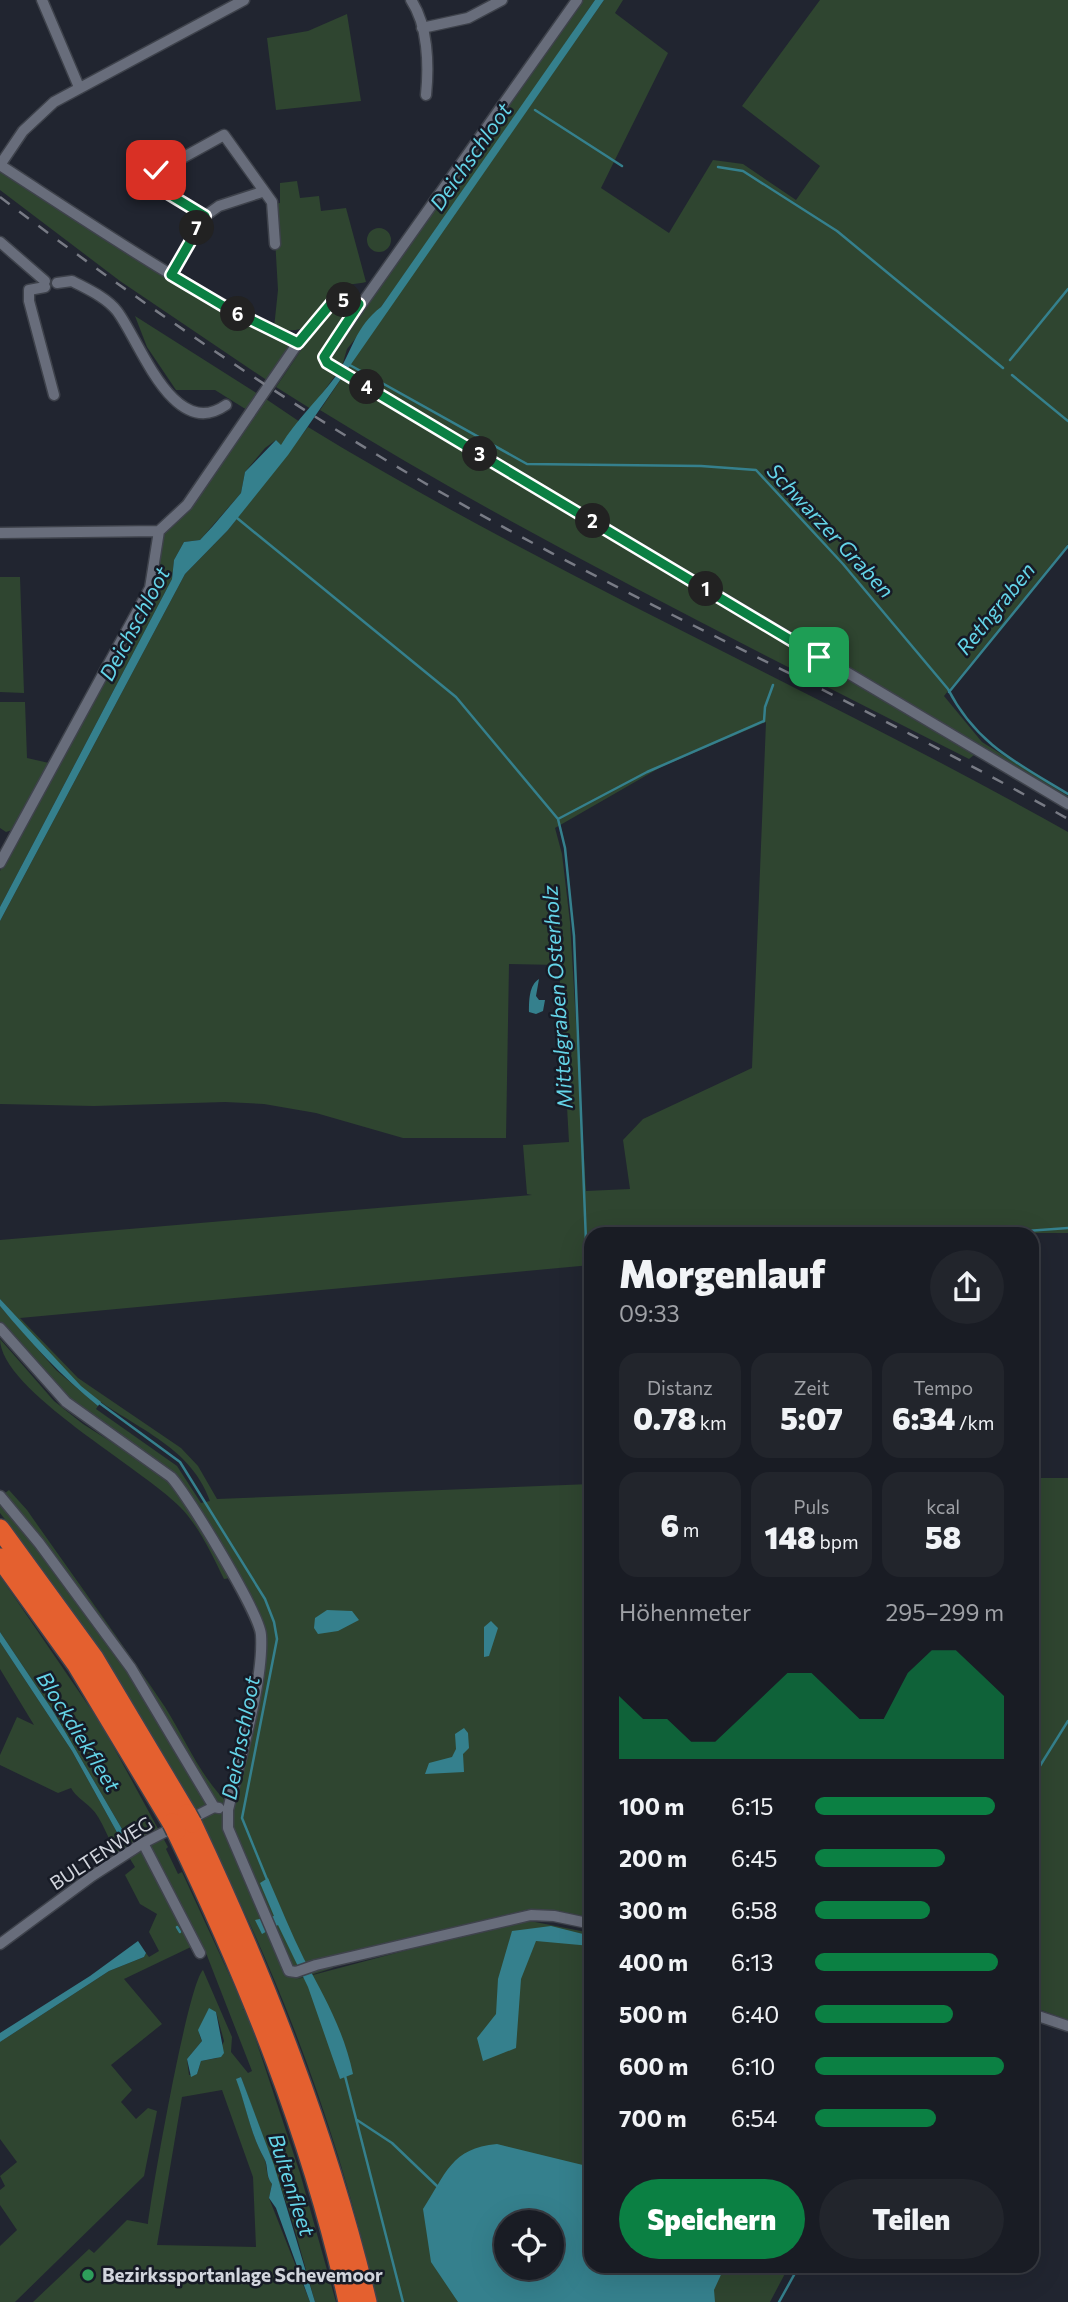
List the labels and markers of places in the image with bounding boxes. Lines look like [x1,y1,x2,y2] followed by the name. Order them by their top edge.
[126,140,186,200] pin
[180,210,214,246] pin: 7
[326,282,362,318] pin: 5
[220,296,256,332] pin: 6
[350,370,384,404] pin: 4
[462,436,498,472] pin: 3
[576,504,610,538] pin: 2
[688,572,724,606] pin: 1
[789,627,849,687] pin
[102,2263,383,2286] place label: Bezirkssportanlage Schevemoor
[80,2267,96,2283] marker: Bezirkssportanlage Schevemoor

